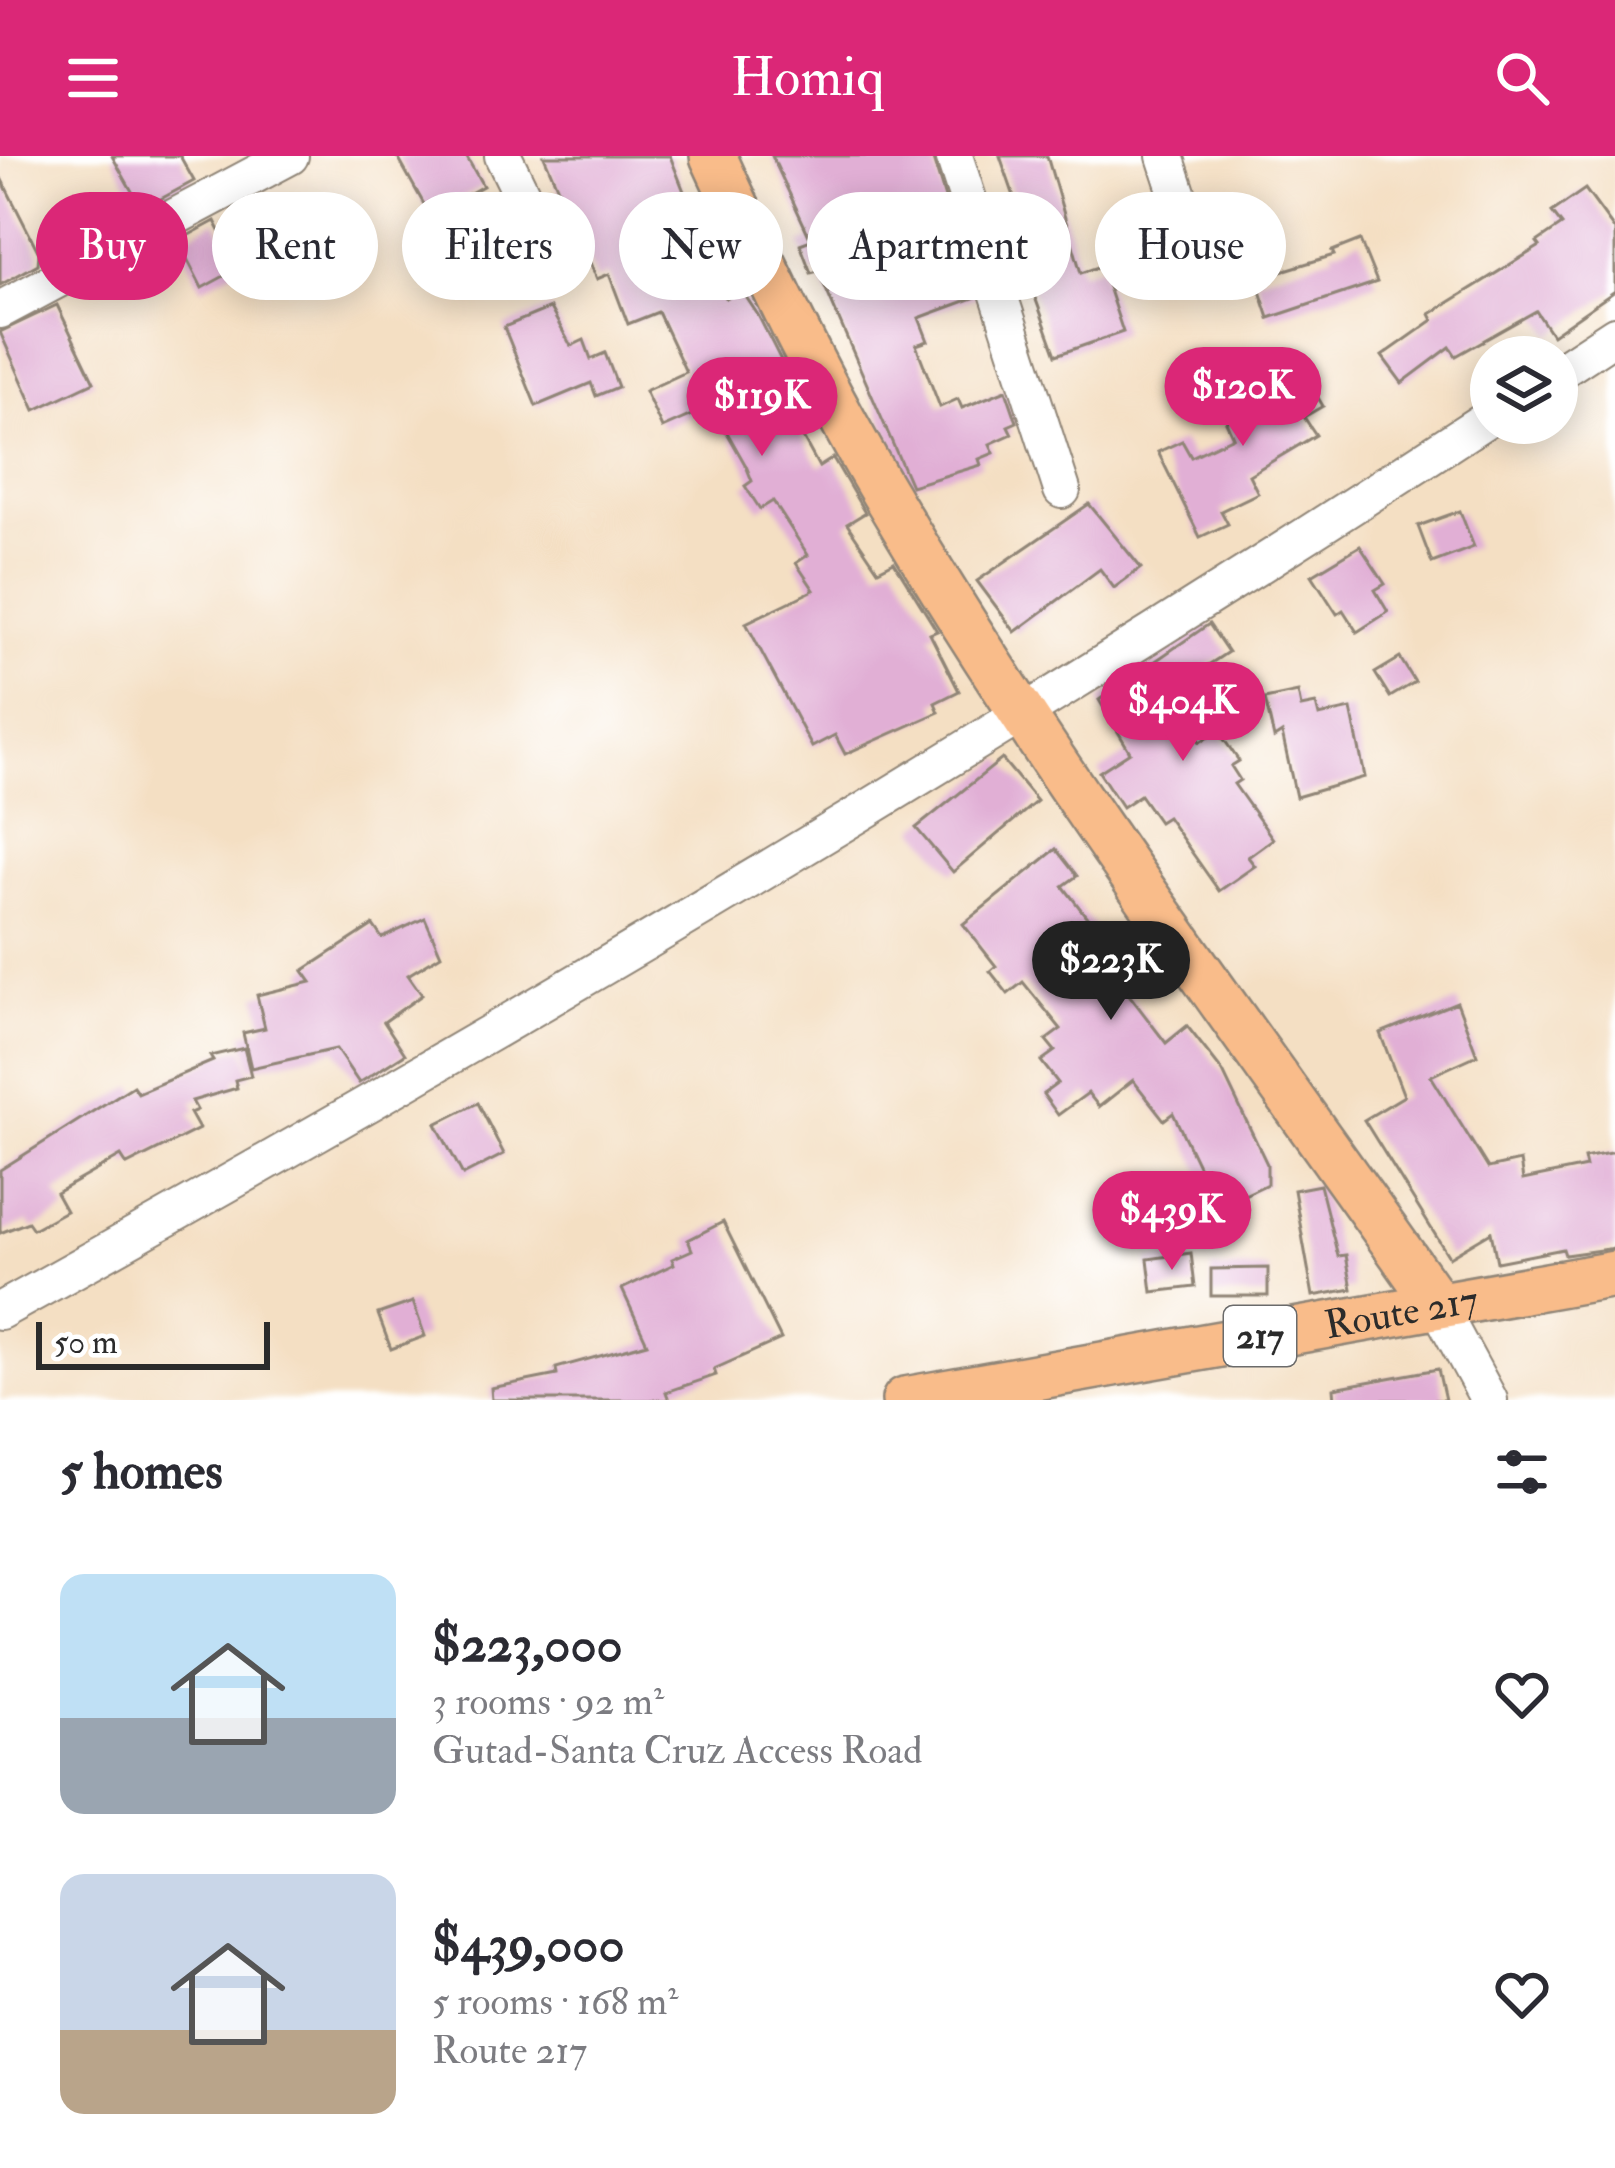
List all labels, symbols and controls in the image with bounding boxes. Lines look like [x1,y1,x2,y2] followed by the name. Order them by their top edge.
[731,44,884,112] text: Homiq
[60,45,126,111] icon: menu
[1489,45,1555,111] icon: search
[36,192,188,300] chip: Buy
[212,192,378,300] chip: Rent
[402,192,595,300] chip: Filters
[619,192,783,300] chip: New
[807,192,1071,300] chip: Apartment
[1095,192,1286,300] chip: House
[1470,336,1578,444] map controls
[1470,336,1578,444] button: layers
[1159,347,1327,449] pin: $120K
[678,357,846,459] pin: $119K
[1191,361,1295,410] text: $120K
[713,371,811,420] text: $119K
[1099,662,1267,764] pin: $404K
[1127,676,1239,725] text: $404K
[1027,921,1195,1023] pin: $223K
[1059,935,1163,984] text: $223K
[1088,1171,1256,1273] pin: $439K
[1119,1185,1225,1234] text: $439K
[1321,1274,1482,1350] street label: Route 217
[1224,1306,1296,1366] road number: 217
[36,1316,270,1369] scale bar
[54,1322,118,1363] text: 50 m
[1489,1439,1555,1505] icon: filters
[60,1440,223,1504] text: 5 homes
[432,1613,623,1677] text: $223,000
[156,1622,300,1766] icon: home
[1489,1661,1555,1727] icon: heart
[432,1677,664,1726] text: 3 rooms · 92 m²
[432,1726,923,1775] text: Gutad-Santa Cruz Access Road
[432,1913,625,1977] text: $439,000
[156,1922,300,2066] icon: home
[1489,1961,1555,2027] icon: heart
[432,1977,678,2026] text: 5 rooms · 168 m²
[432,2026,587,2075] text: Route 217

